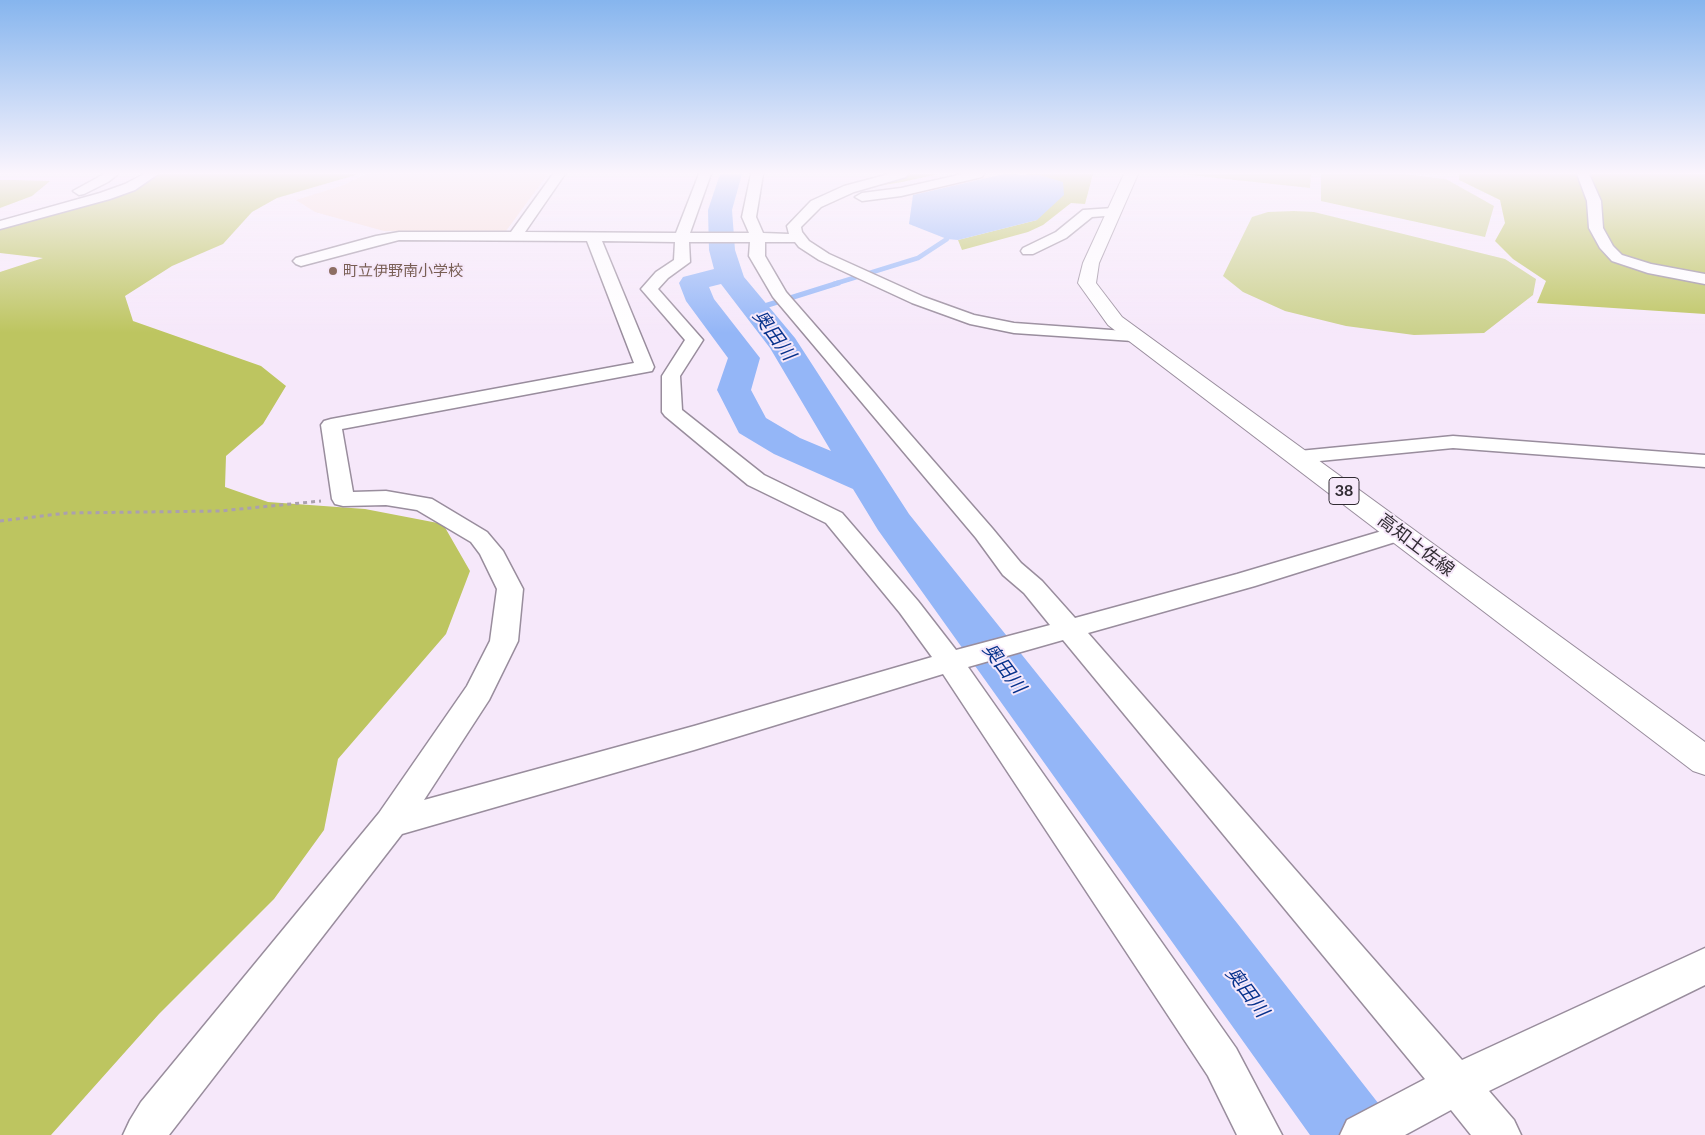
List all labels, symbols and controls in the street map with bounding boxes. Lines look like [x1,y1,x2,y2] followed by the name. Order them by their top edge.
[343,262,463,280] place label: 町立伊野南小学校
[327,265,339,277] marker: 町立伊野南小学校
[748,305,800,365] water label: 奥田川
[1329,478,1359,504] road number: 38
[1374,509,1458,581] street label: 高知土佐線
[978,638,1030,698] water label: 奥田川
[1221,962,1273,1022] water label: 奥田川

